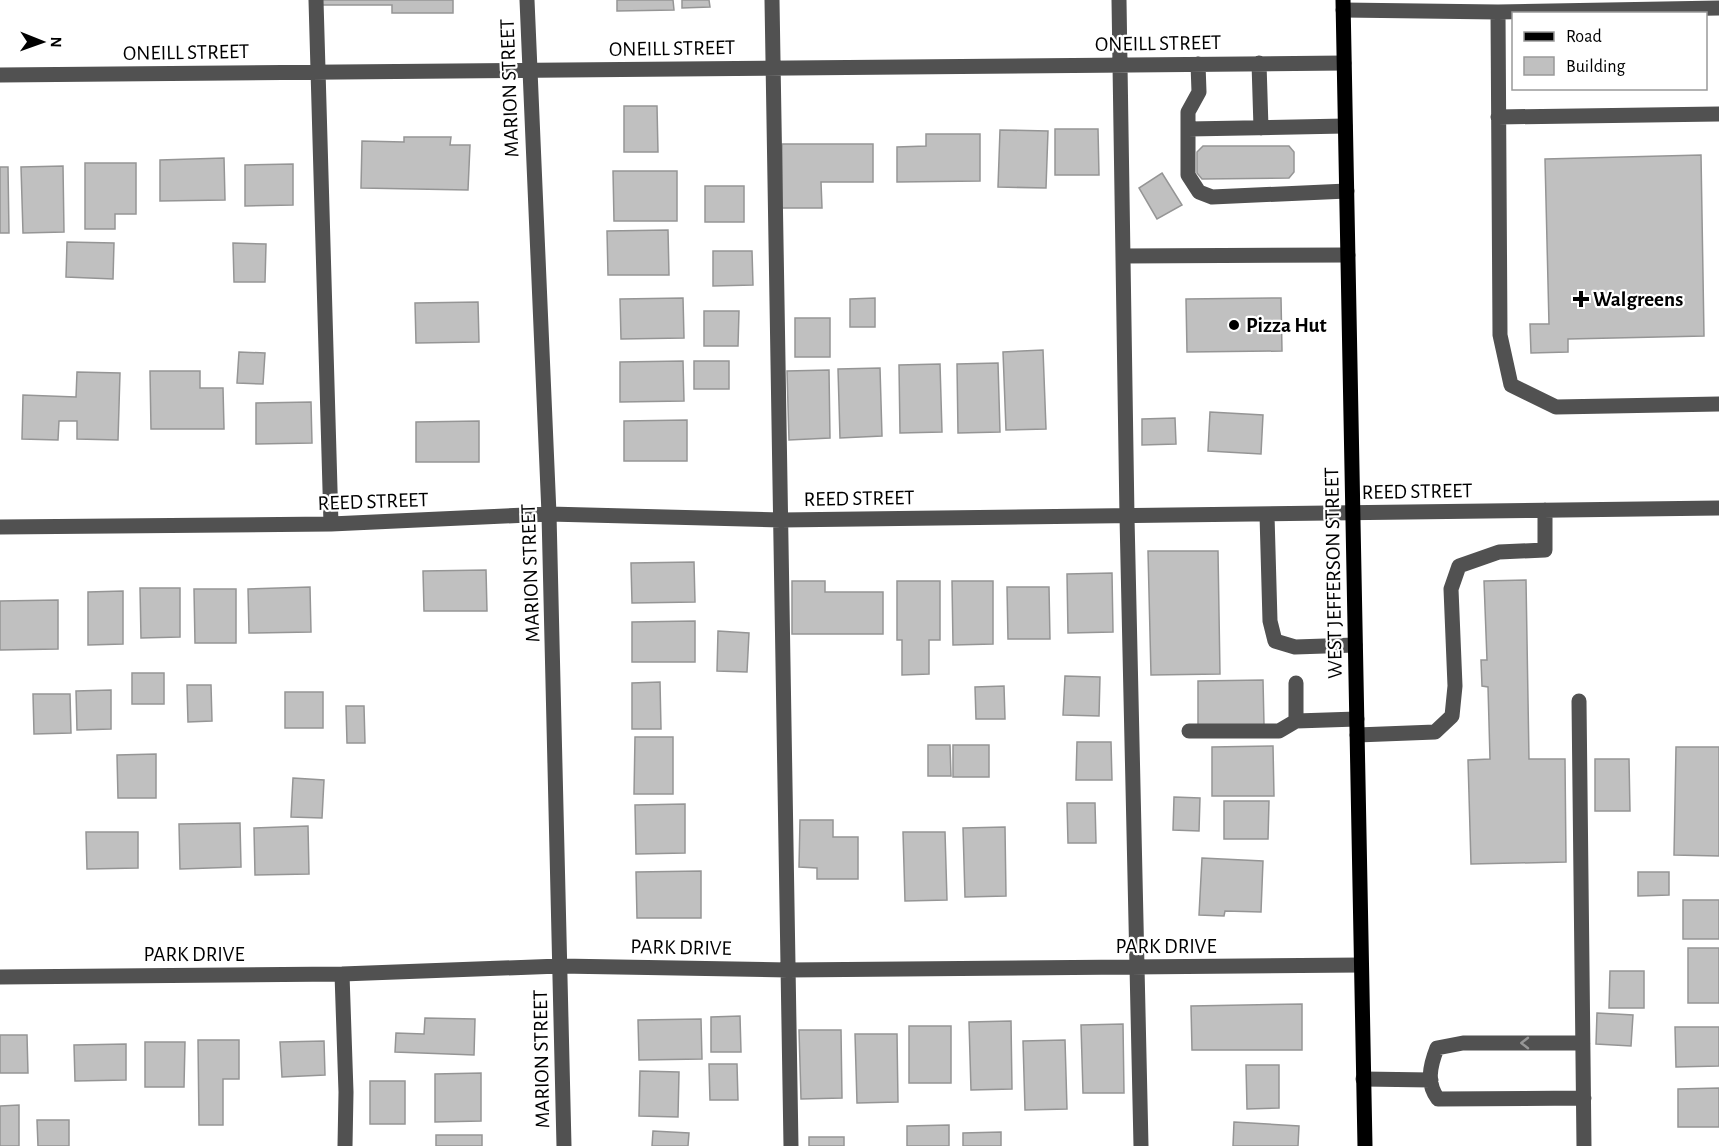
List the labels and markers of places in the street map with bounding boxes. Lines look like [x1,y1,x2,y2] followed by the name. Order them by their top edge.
[1593,289,1683,310] place label: Walgreens
[1574,292,1588,306] marker: Walgreens
[1246,315,1327,336] place label: Pizza Hut
[1227,318,1241,332] marker: Pizza Hut

